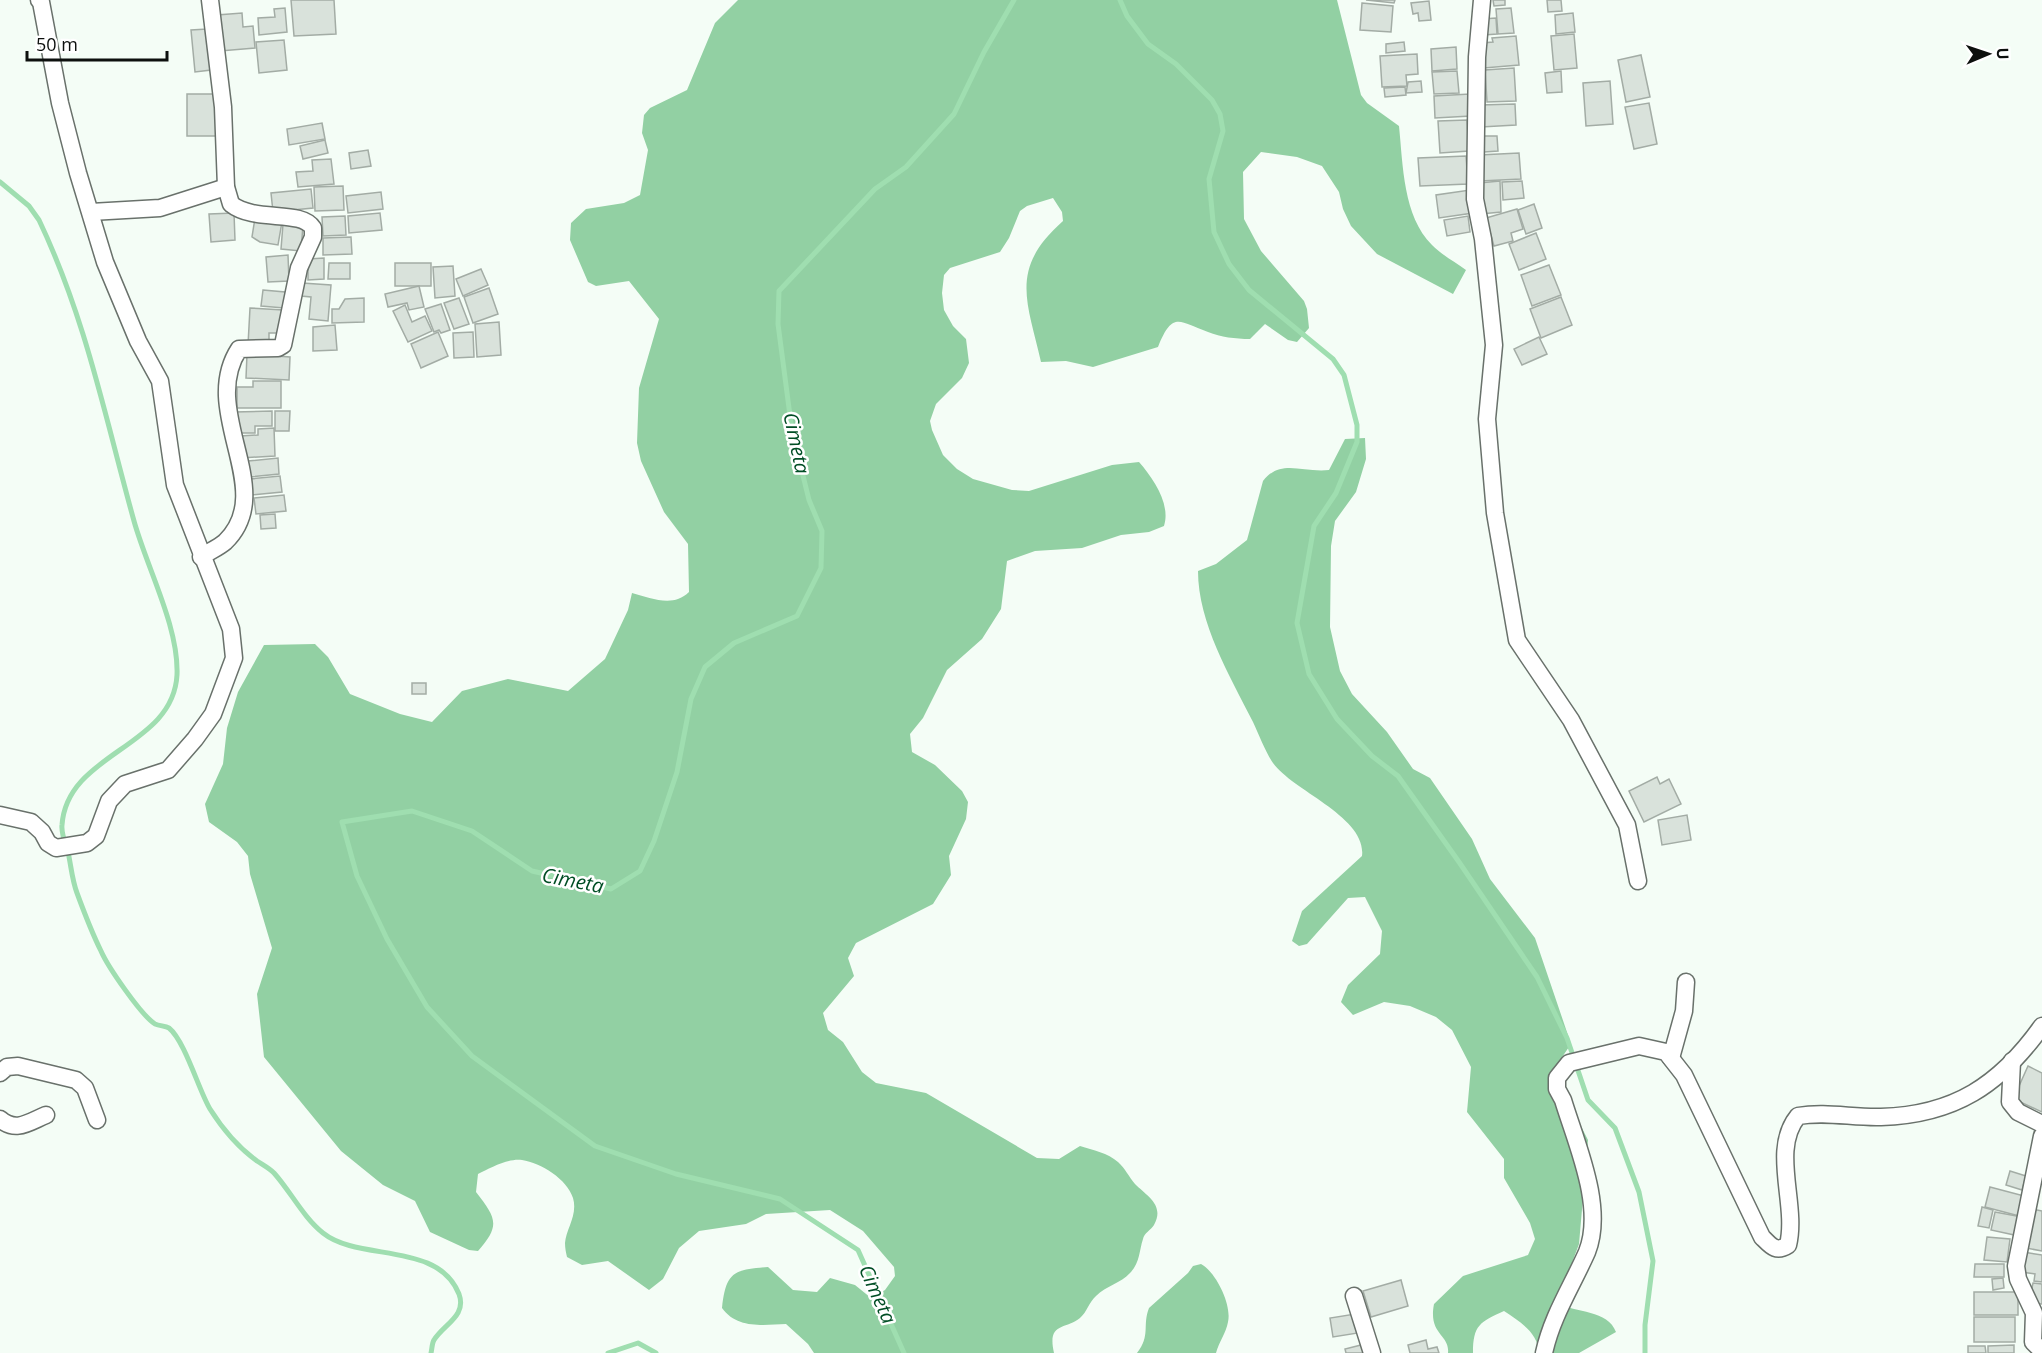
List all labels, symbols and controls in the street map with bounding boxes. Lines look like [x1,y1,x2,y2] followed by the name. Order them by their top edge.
[27,24,166,62] scale bar
[1958,24,2018,84] north arrow
[36,32,78,56] text: 50 m
[1992,47,2014,60] text: U
[777,410,817,476] water label: Cimeta
[540,861,606,899] water label: Cimeta
[853,1260,903,1328] water label: Cimeta

